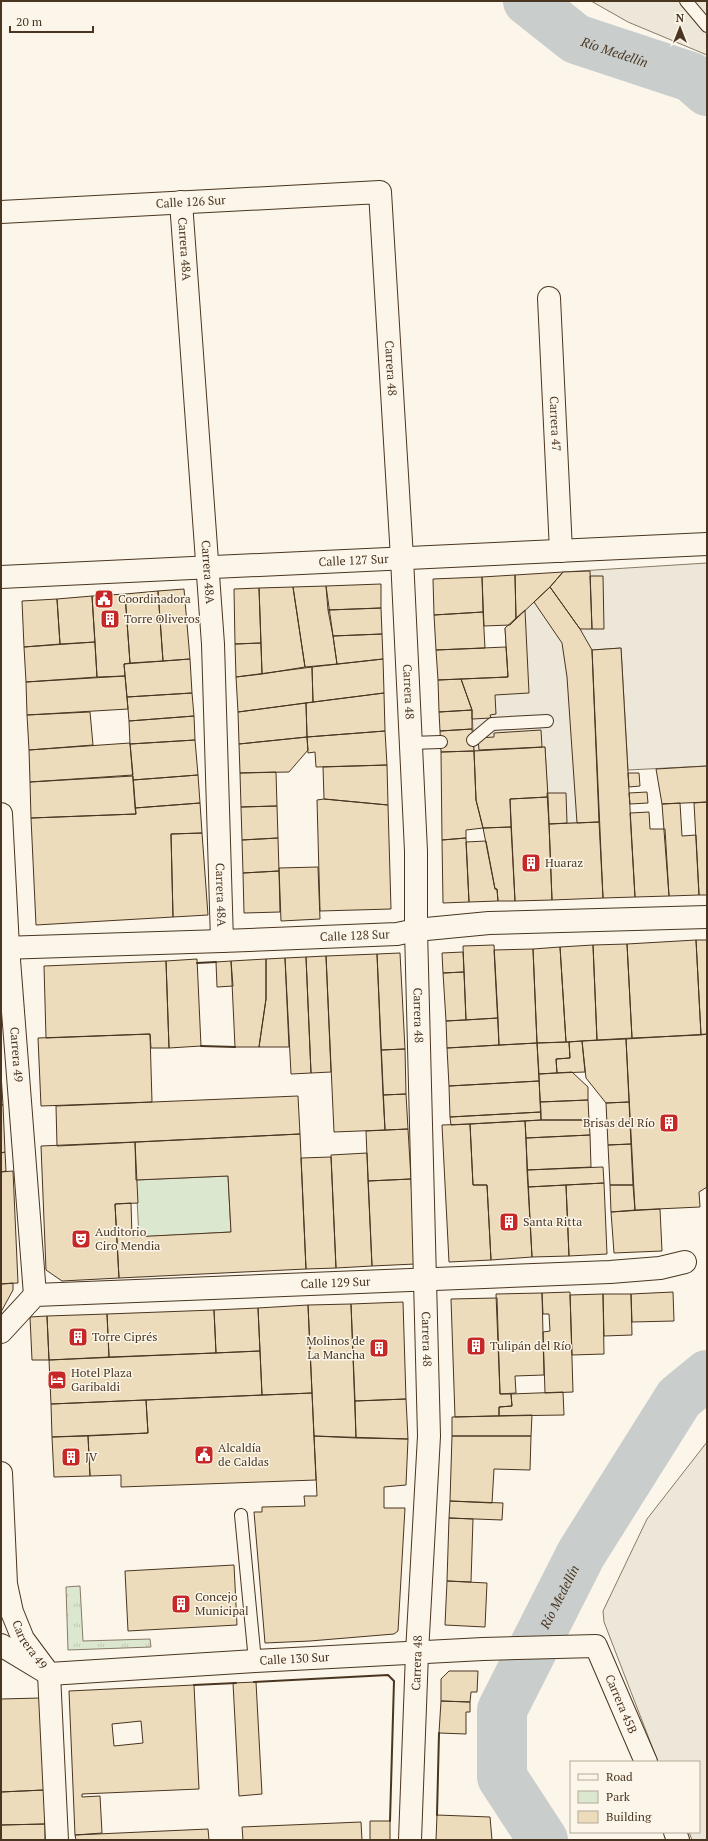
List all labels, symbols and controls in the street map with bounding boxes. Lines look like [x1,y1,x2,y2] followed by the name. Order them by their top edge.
[10,8,93,34] scale bar
[660,8,700,48] north arrow
[676,11,685,25] text: N
[16,14,43,29] text: 20 m
[578,32,651,71] water label: Río Medellín
[155,192,226,211] street label: Calle 126 Sur
[175,217,195,282] street label: Carrera 48A
[382,340,400,396] street label: Carrera 48
[547,396,564,452] street label: Carrera 47
[199,540,218,605] street label: Carrera 48A
[318,551,389,569] street label: Calle 127 Sur
[93,588,115,610] public building icon: Coordinadora
[118,591,191,606] place label: Coordinadora
[99,608,121,630] building icon: Torre Oliveros
[124,611,200,626] place label: Torre Oliveros
[400,664,418,720] street label: Carrera 48
[520,852,542,874] building icon: Huaraz
[545,855,583,870] place label: Huaraz
[213,863,230,928] street label: Carrera 48A
[319,926,390,944] street label: Calle 128 Sur
[410,987,427,1043] street label: Carrera 48
[7,1026,26,1083] street label: Carrera 49
[658,1112,680,1134] building icon: Brisas del Río
[583,1115,655,1130] place label: Brisas del Río
[498,1211,520,1233] building icon: Santa Ritta
[523,1214,582,1229] place label: Santa Ritta
[95,1224,160,1253] place label: Auditorio Ciro Mendia
[70,1228,92,1250] theatre icon: Auditorio Ciro Mendia
[300,1274,371,1291] street label: Calle 129 Sur
[419,1311,435,1367] street label: Carrera 48
[67,1326,89,1348] building icon: Torre Ciprés
[92,1329,157,1344] place label: Torre Ciprés
[306,1333,365,1362] place label: Molinos de La Mancha
[465,1335,487,1357] building icon: Tulipán del Río
[368,1337,390,1359] building icon: Molinos de La Mancha
[490,1338,572,1353] place label: Tulipán del Río
[71,1365,132,1394] place label: Hotel Plaza Garibaldi
[46,1369,68,1391] hotel icon: Hotel Plaza Garibaldi
[218,1440,269,1469] place label: Alcaldía de Caldas
[193,1444,215,1466] public building icon: Alcaldía de Caldas
[60,1446,82,1468] building icon: JV
[85,1449,98,1464] place label: JV
[535,1562,583,1633] water label: Río Medellín
[195,1589,249,1618] place label: Concejo Municipal
[170,1593,192,1615] building icon: Concejo Municipal
[9,1618,51,1672] street label: Carrera 49
[408,1635,425,1691] street label: Carrera 48
[259,1649,330,1668] street label: Calle 130 Sur
[602,1672,641,1736] street label: Carrera 45B
[570,1761,700,1833] legend
[606,1769,633,1784] text: Road
[606,1789,631,1804] text: Park
[606,1809,652,1824] text: Building

